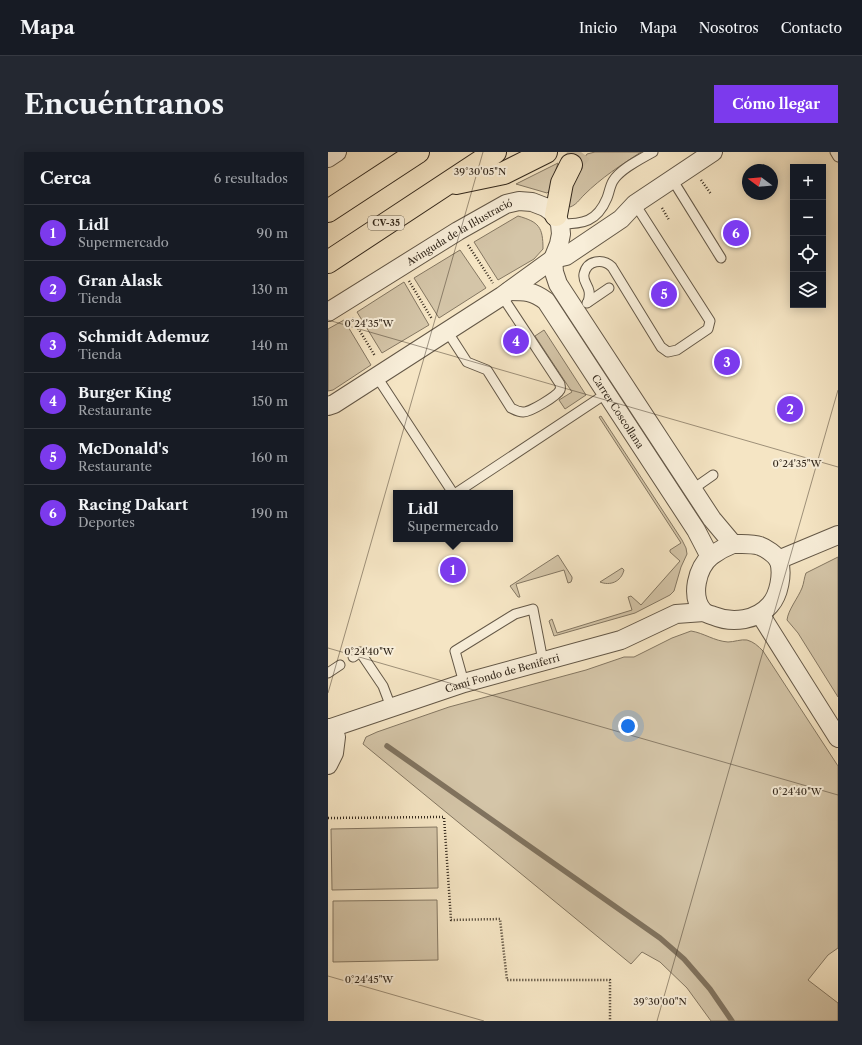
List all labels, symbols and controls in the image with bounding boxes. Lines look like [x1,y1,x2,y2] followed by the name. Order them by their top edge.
[20,16,75,39] text: Mapa
[579,19,617,37] text: Inicio
[639,19,677,37] text: Mapa
[699,19,759,37] text: Nosotros
[781,19,842,37] text: Contacto
[714,85,838,123] button: Cómo llegar
[24,87,224,121] text: Encuéntranos
[742,164,778,200] north arrow
[790,164,826,308] map controls
[790,164,826,200] button: +
[454,165,506,178] text: 39°30'05"N
[40,168,91,188] text: Cerca
[214,170,288,186] text: 6 resultados
[403,197,514,269] street label: Avinguda de la Il·lustració
[790,200,826,236] button: −
[78,215,109,234] text: Lidl
[368,216,404,230] road number: CV-35
[723,218,749,248] pin: 6
[50,225,56,241] text: 1
[257,225,288,241] text: 90 m
[78,234,169,250] text: Supermercado
[790,236,826,272] button: locate
[78,271,162,290] text: Gran Alask
[790,272,826,308] button: layers
[651,279,677,309] pin: 5
[49,281,57,297] text: 2
[252,281,288,297] text: 130 m
[78,290,122,306] text: Tienda
[345,317,394,330] text: 0°24'35"W
[503,326,529,356] pin: 4
[78,327,209,346] text: Schmidt Ademuz
[49,337,57,353] text: 3
[251,337,288,353] text: 140 m
[78,346,122,362] text: Tienda
[714,347,740,377] pin: 3
[589,372,647,452] street label: Carrer Coscollana
[78,383,171,402] text: Burger King
[49,393,57,409] text: 4
[252,393,288,409] text: 150 m
[777,394,803,424] pin: 2
[78,402,152,418] text: Restaurante
[78,439,169,458] text: McDonald's
[49,449,57,465] text: 5
[251,449,288,465] text: 160 m
[773,457,822,470] text: 0°24'35"W
[78,458,152,474] text: Restaurante
[393,490,513,542] popup
[78,495,188,514] text: Racing Dakart
[408,499,439,518] text: Lidl
[49,505,57,521] text: 6
[251,505,288,521] text: 190 m
[78,514,135,530] text: Deportes
[408,518,498,534] text: Supermercado
[440,555,466,585] pin: 1
[344,645,395,658] text: 0°24'40"W
[443,651,561,696] street label: Camí Fondo de Beniferri
[618,716,638,736] your location
[772,785,823,798] text: 0°24'40"W
[345,973,394,986] text: 0°24'45"W
[633,995,687,1008] text: 39°30'00"N

